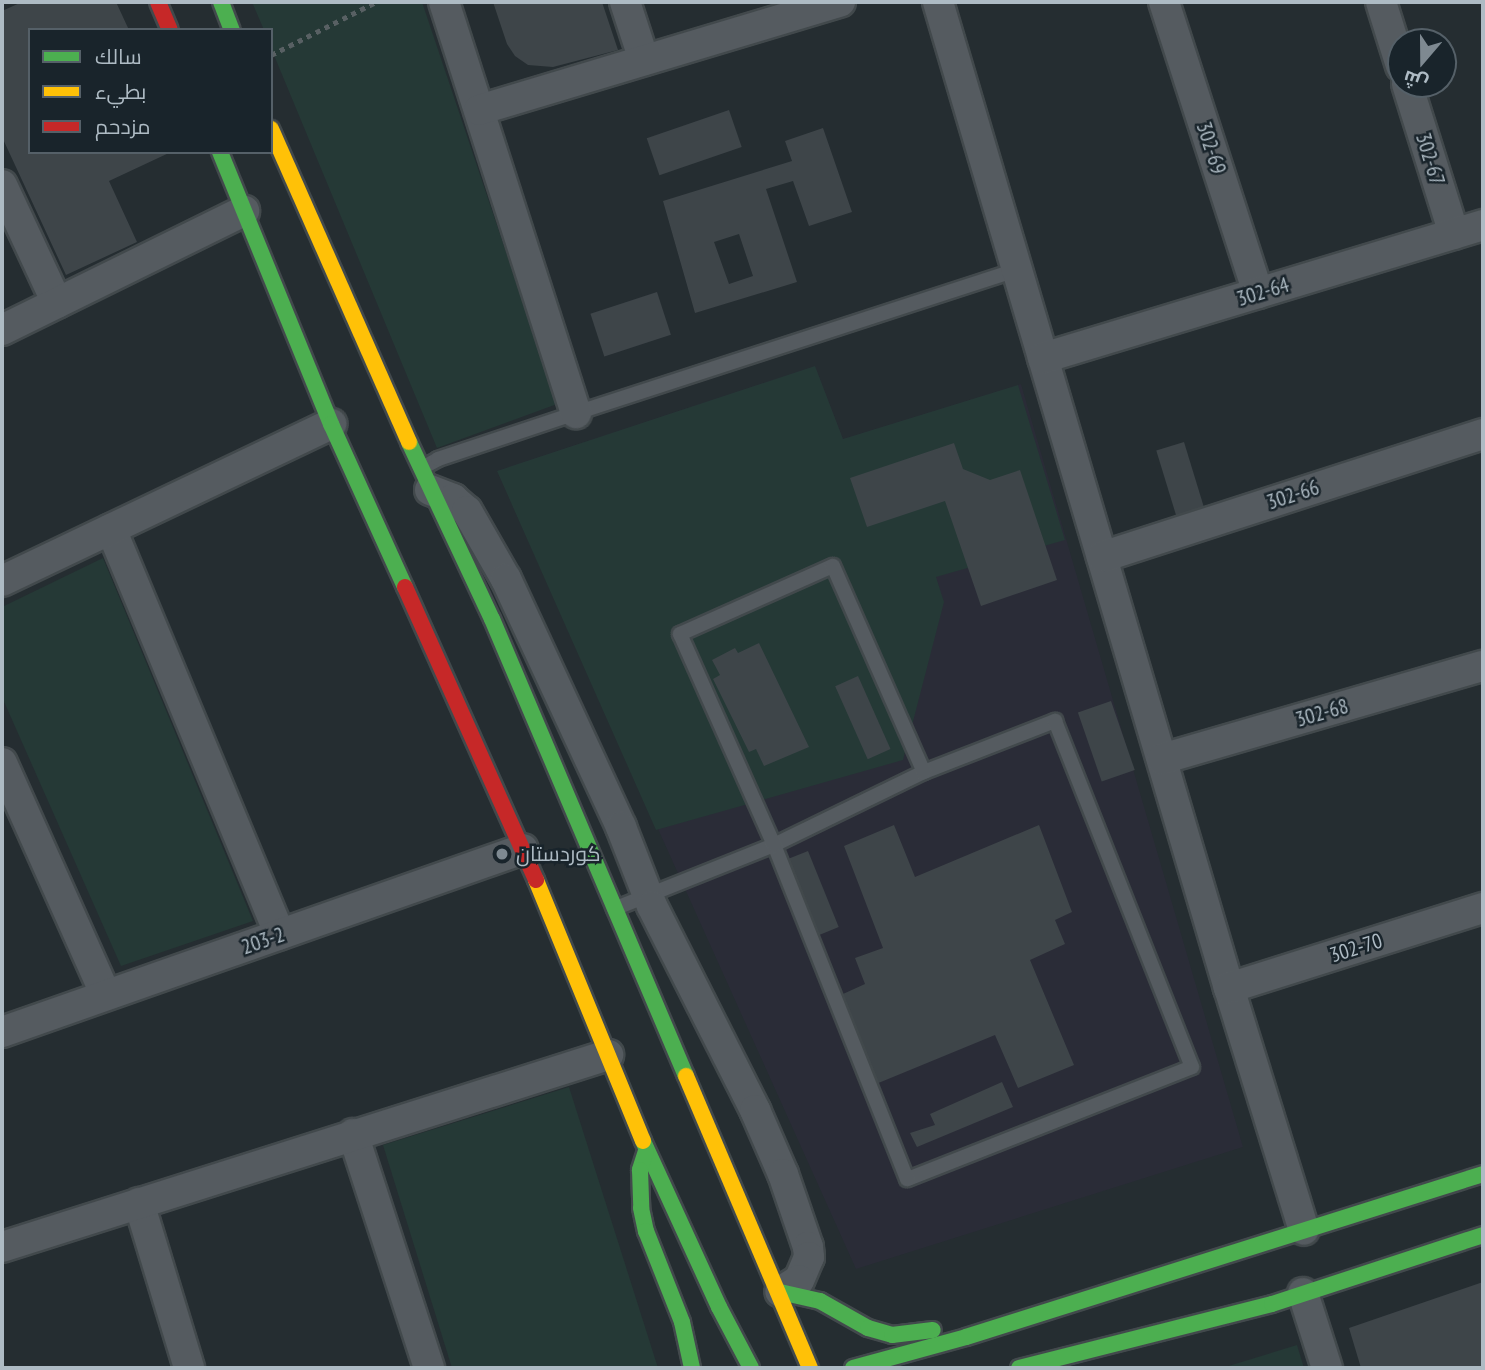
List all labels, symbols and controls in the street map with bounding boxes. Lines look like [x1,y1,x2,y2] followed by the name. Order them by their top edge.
[28,28,273,154] legend
[1387,28,1457,98] north arrow
[95,43,142,70] text: سالك
[1400,65,1431,96] text: ش
[95,78,146,105] text: بطيء
[95,113,150,140] text: مزدحم
[1191,119,1231,177] street label: 302-69
[1410,130,1450,188] street label: 302-67
[1234,272,1292,312] street label: 302-64
[1264,475,1322,515] street label: 302-66
[1293,694,1351,732] street label: 302-68
[516,841,601,867] place label: كوردستان
[494,846,510,862] marker: كوردستان
[238,922,288,960] street label: 203-2
[1327,928,1385,968] street label: 302-70

